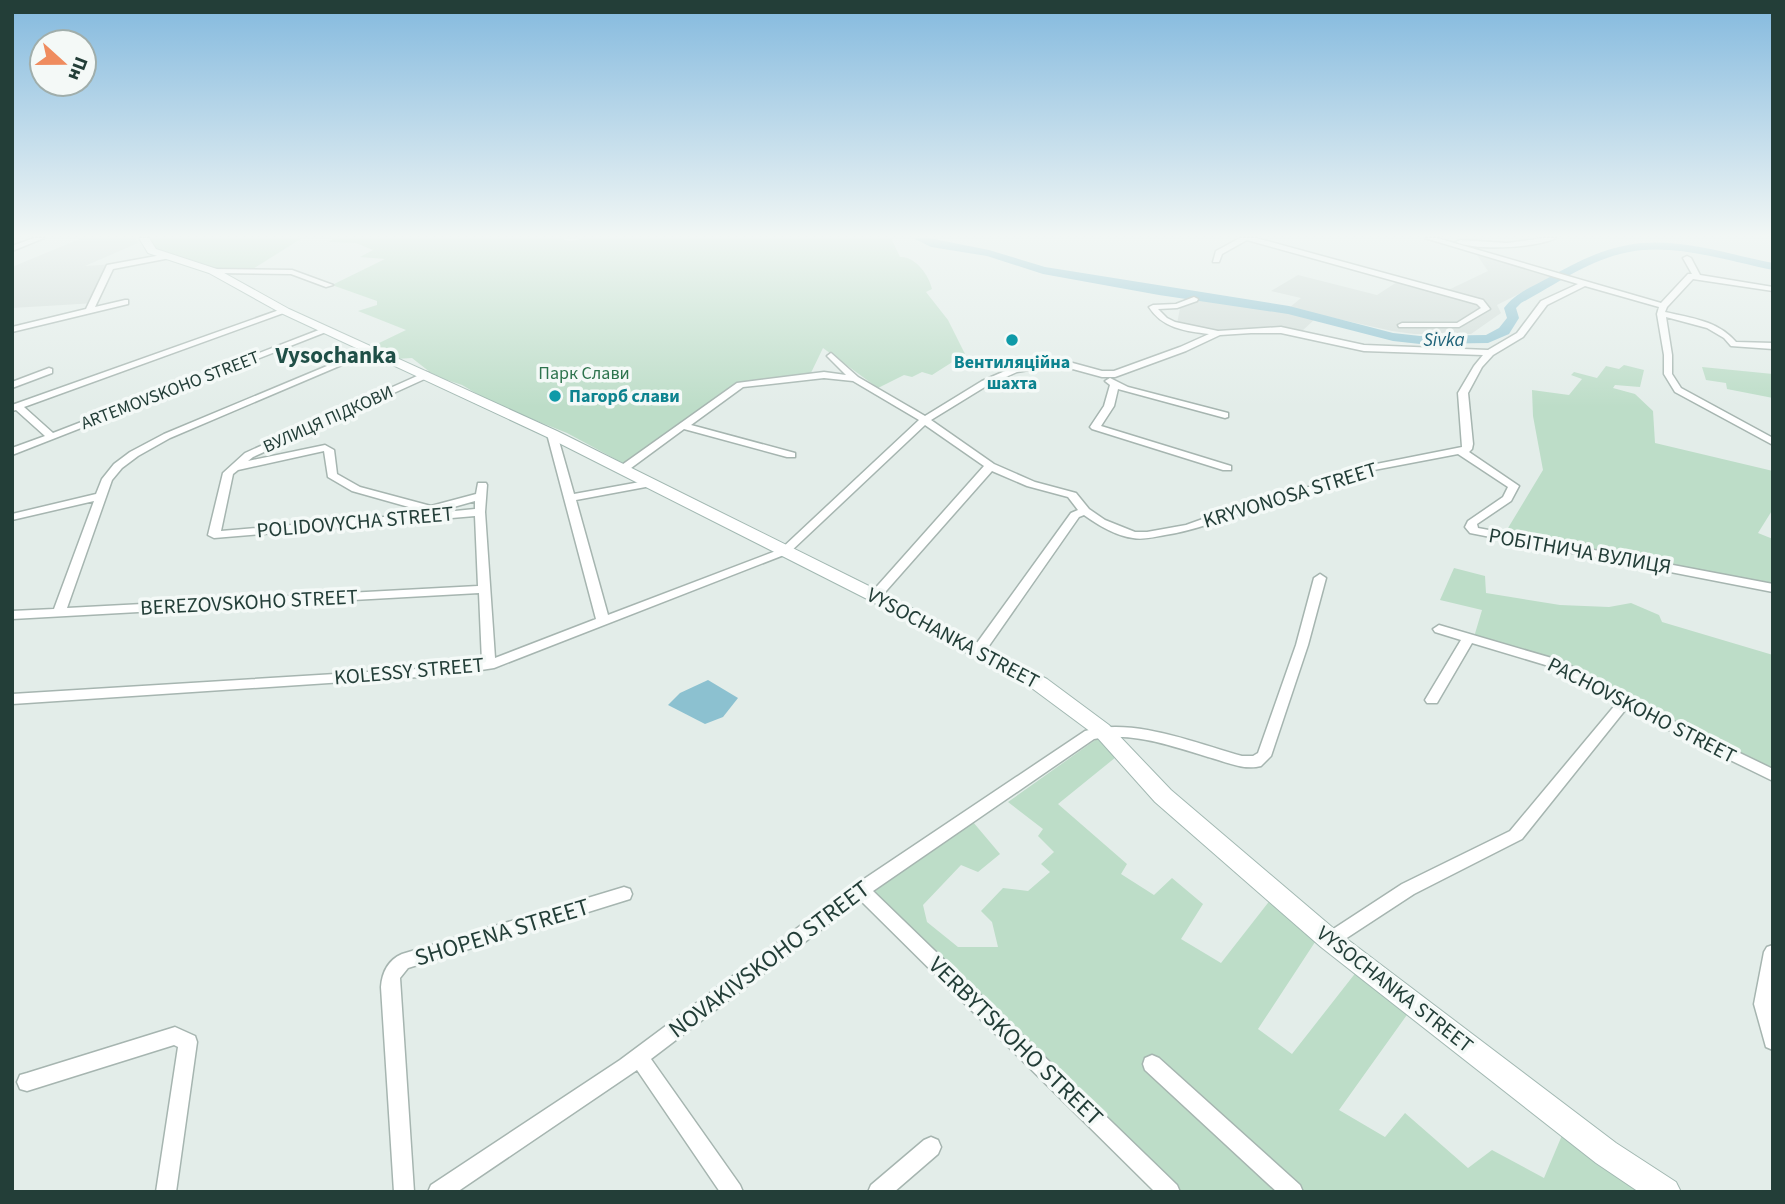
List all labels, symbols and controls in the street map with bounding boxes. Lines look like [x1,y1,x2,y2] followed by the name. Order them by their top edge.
[28,28,98,98] north arrow
[61,53,94,84] text: Пн
[1423,327,1465,354] water label: Sivka
[1004,332,1020,348] marker: Вентиляційна шахта
[274,339,397,372] district label: Vysochanka
[77,345,263,436] street label: ARTEMOVSKOHO STREET
[954,350,1070,396] place label: Вентиляційна шахта
[538,361,630,386] park label: Парк Слави
[259,380,397,459] street label: ВУЛИЦЯ ПІДКОВИ
[569,384,680,409] place label: Пагорб слави
[547,388,563,404] marker: Пагорб слави
[1199,454,1381,536] street label: KRYVONOSA STREET
[255,498,455,546] street label: POLIDOVYCHA STREET
[1486,520,1674,582] street label: РОБІТНИЧА ВУЛИЦЯ
[862,580,1044,696] street label: VYSOCHANKA STREET
[139,581,359,623] street label: BEREZOVSKOHO STREET
[1542,649,1742,771] street label: PACHOVSKOHO STREET
[333,650,485,692] street label: KOLESSY STREET
[661,872,877,1047] street label: NOVAKIVSKOHO STREET
[410,889,594,976] street label: SHOPENA STREET
[1310,918,1480,1060] street label: VYSOCHANKA STREET
[920,949,1111,1134] street label: VERBYTSKOHO STREET

